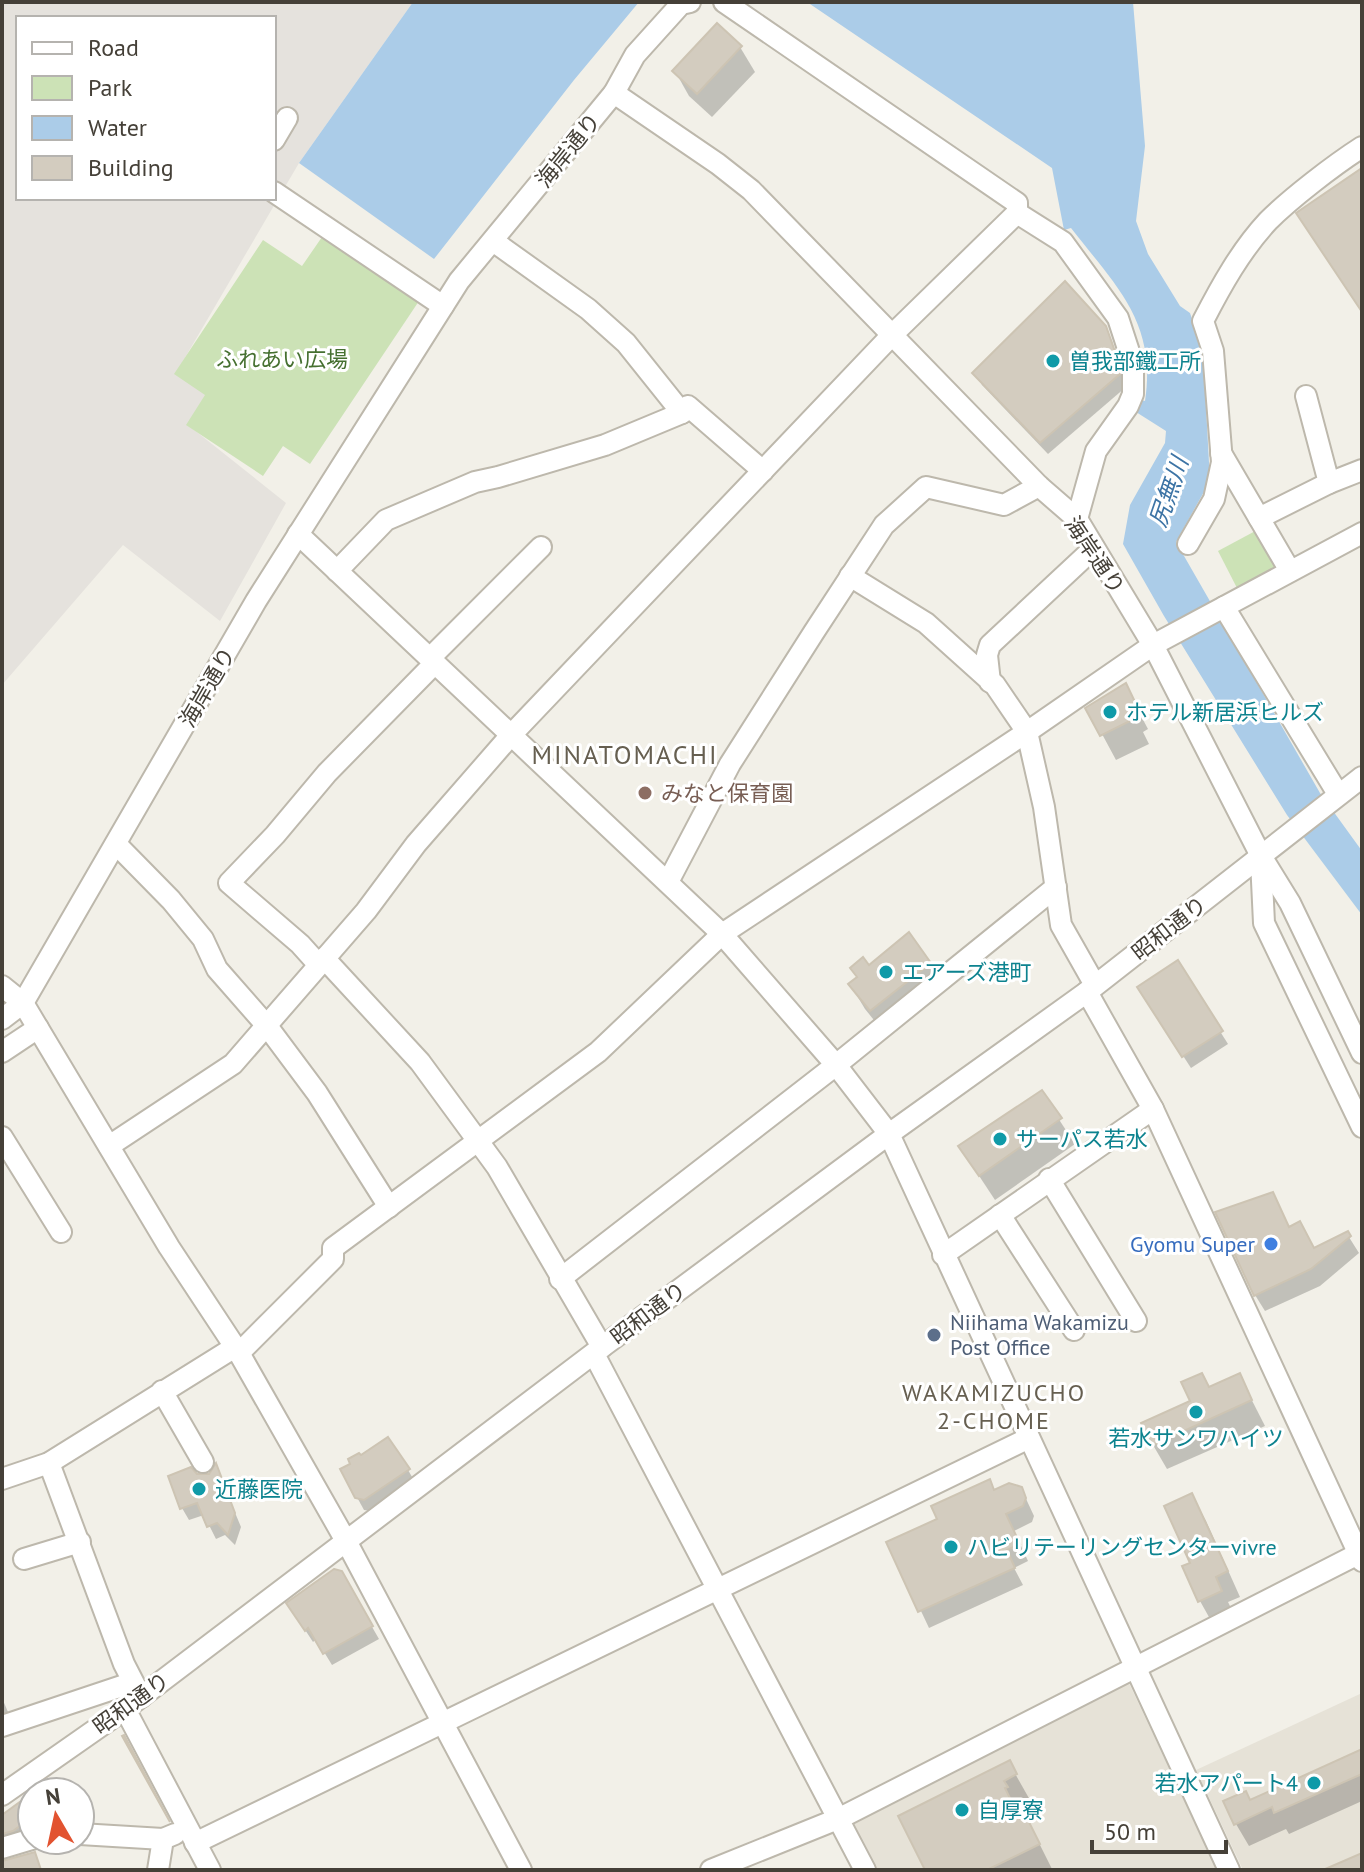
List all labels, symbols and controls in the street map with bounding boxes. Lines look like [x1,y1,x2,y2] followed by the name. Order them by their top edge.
[16,16,276,200] legend
[88,32,139,63] text: Road
[88,72,133,103] text: Park
[529,107,607,193] street label: 海岸通り
[88,112,147,143] text: Water
[88,152,174,183] text: Building
[216,345,348,373] park label: ふれあい広場
[1069,347,1201,375] place label: 曽我部鐵工所
[1044,352,1062,370] marker: 曽我部鐵工所
[1142,450,1196,531] water label: 尻無川
[1059,511,1131,599] street label: 海岸通り
[173,642,241,732] street label: 海岸通り
[1126,698,1324,726] place label: ホテル新居浜ヒルズ
[1101,703,1119,721] marker: ホテル新居浜ヒルズ
[531,738,719,771] district label: MINATOMACHI
[661,779,793,807] place label: みなと保育園
[636,784,654,802] marker: みなと保育園
[1126,890,1212,966] street label: 昭和通り
[902,958,1032,986] place label: エアーズ港町
[877,963,895,981] marker: エアーズ港町
[1016,1125,1148,1153] place label: サーパス若水
[991,1130,1009,1148] marker: サーパス若水
[1130,1230,1256,1258] place label: Gyomu Super
[1262,1235,1280,1253] marker: Gyomu Super
[604,1275,692,1351] street label: 昭和通り
[950,1308,1129,1361] place label: Niihama Wakamizu Post Office
[925,1326,943,1344] marker: Niihama Wakamizu Post Office
[902,1377,1086,1436] district label: WAKAMIZUCHO 2-CHOME
[1187,1403,1205,1421] marker: 若水サンワハイツ
[1108,1424,1284,1452] place label: 若水サンワハイツ
[215,1475,303,1503] place label: 近藤医院
[190,1480,208,1498] marker: 近藤医院
[967,1533,1277,1561] place label: ハビリテーリングセンターvivre
[942,1538,960,1556] marker: ハビリテーリングセンターvivre
[87,1666,175,1740] street label: 昭和通り
[1154,1769,1298,1797] place label: 若水アパート4
[1305,1774,1323,1792] marker: 若水アパート4
[16,1776,96,1856] north arrow
[44,1781,62,1811] text: N
[978,1796,1044,1824] place label: 自厚寮
[953,1801,971,1819] marker: 自厚寮
[1092,1804,1226,1854] scale bar
[1104,1816,1156,1847] text: 50 m

